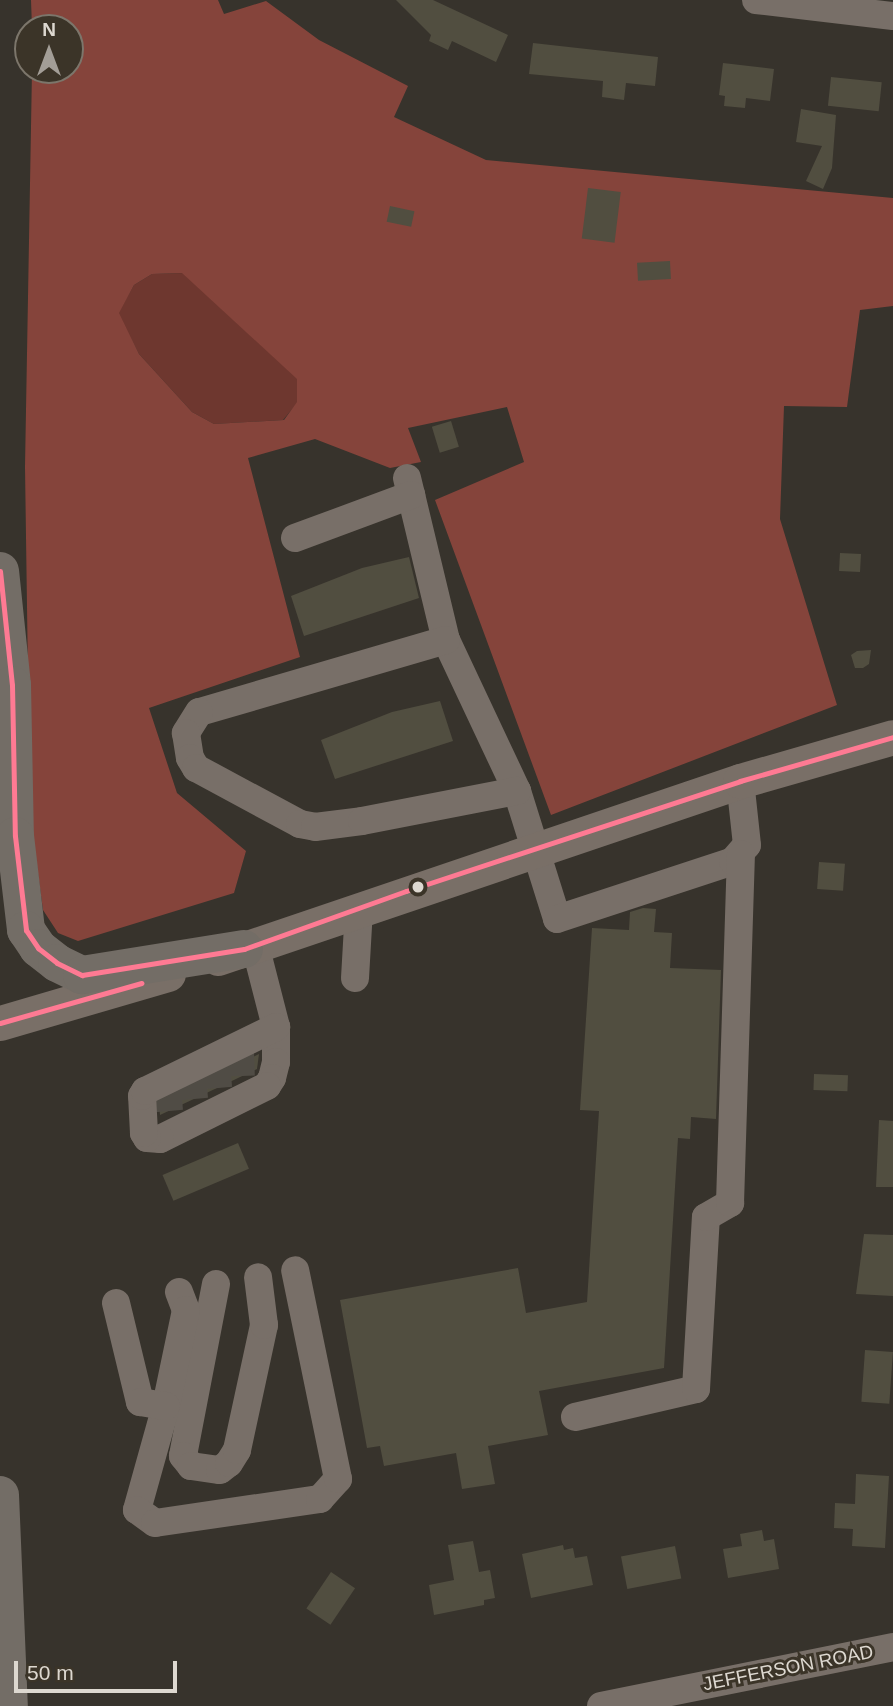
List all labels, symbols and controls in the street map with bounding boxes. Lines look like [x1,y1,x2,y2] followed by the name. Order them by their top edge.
[14,14,84,84] north arrow
[42,19,56,40] text: N
[411,880,425,894] unlabelled marker
[701,1640,875,1696] street label: JEFFERSON ROAD
[18,1646,180,1690] scale bar
[27,1661,74,1684] text: 50 m

